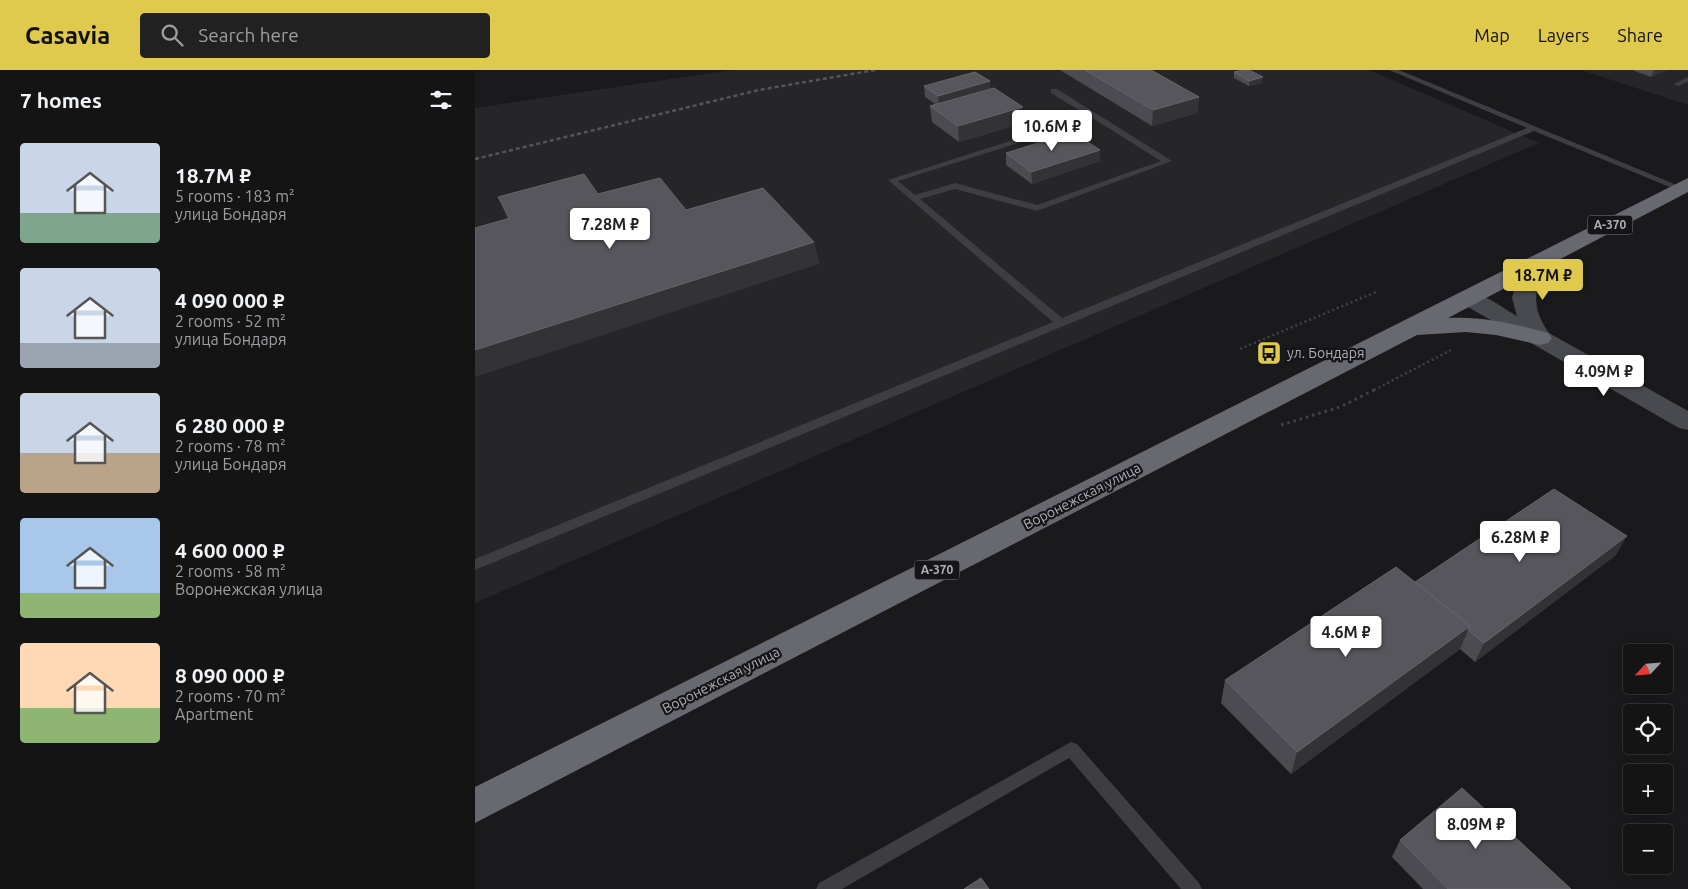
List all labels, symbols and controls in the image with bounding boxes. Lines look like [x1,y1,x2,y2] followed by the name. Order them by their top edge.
[140,13,490,58] search box
[158,21,186,49] icon: search
[25,22,110,49] text: Casavia
[198,24,299,46] text: Search here
[1474,25,1510,45] text: Map
[1538,25,1589,45] text: Layers
[1617,25,1663,45] text: Share
[427,86,455,114] icon: filters
[20,88,102,112] text: 7 homes
[1006,109,1098,152] pin: 10.6M ₽
[1023,117,1081,135] text: 10.6M ₽
[60,163,120,223] icon: home
[175,163,251,187] text: 18.7M ₽
[175,187,295,205] text: 5 rooms · 183 m²
[175,205,287,223] text: улица Бондаря
[564,208,656,250] pin: 7.28M ₽
[581,215,639,233] text: 7.28M ₽
[1587,216,1633,234] road number: А-370
[1497,258,1589,301] pin: 18.7M ₽
[1514,266,1572,284] text: 18.7M ₽
[60,288,120,348] icon: home
[175,288,285,312] text: 4 090 000 ₽
[175,312,286,330] text: 2 rooms · 52 m²
[175,330,287,348] text: улица Бондаря
[1256,340,1282,366] bus stop icon: ул. Бондаря
[1287,345,1364,361] place label: ул. Бондаря
[1558,354,1650,397] pin: 4.09M ₽
[1575,362,1633,380] text: 4.09M ₽
[60,413,120,473] icon: home
[175,413,285,437] text: 6 280 000 ₽
[175,437,286,455] text: 2 rooms · 78 m²
[175,455,287,473] text: улица Бондаря
[1021,459,1143,533] street label: Воронежская улица
[1474,520,1566,563] pin: 6.28M ₽
[1491,528,1549,546] text: 6.28M ₽
[60,538,120,598] icon: home
[175,538,285,562] text: 4 600 000 ₽
[915,560,959,580] road number: А-370
[175,562,286,580] text: 2 rooms · 58 m²
[175,580,323,598] text: Воронежская улица
[1305,616,1387,658] pin: 4.6M ₽
[1321,623,1371,641] text: 4.6M ₽
[660,643,782,717] street label: Воронежская улица
[1623,644,1673,694] north arrow
[1623,644,1673,874] map controls
[60,663,120,723] icon: home
[175,663,285,687] text: 8 090 000 ₽
[175,687,286,705] text: 2 rooms · 70 m²
[1623,704,1673,754] button: locate
[175,705,253,723] text: Apartment
[1623,764,1673,814] button: +
[1430,808,1522,850] pin: 8.09M ₽
[1447,815,1505,833] text: 8.09M ₽
[1623,824,1673,874] button: −

